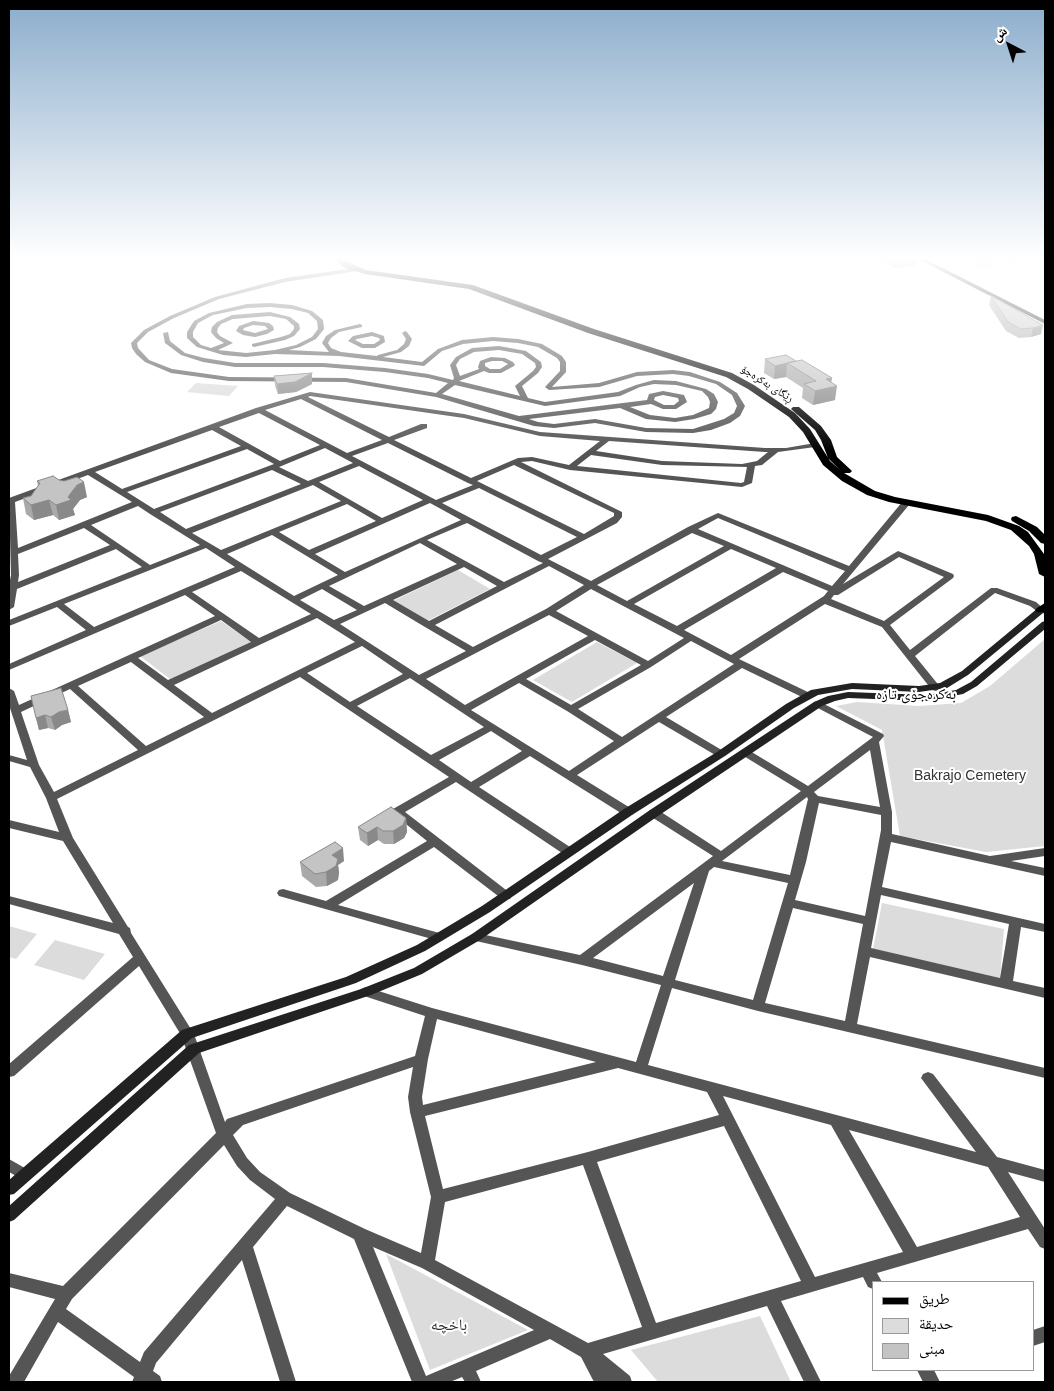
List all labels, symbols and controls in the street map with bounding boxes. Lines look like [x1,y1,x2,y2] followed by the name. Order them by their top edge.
[984,20,1034,70] north arrow
[989,23,1010,44] text: ش
[738,363,796,405] street label: ڕێگای بەکرەجۆ
[876,686,956,704] district label: بەکرەجۆی تازە
[914,768,1026,784] park label: Bakrajo Cemetery
[872,1281,1034,1371] legend
[919,1290,950,1307] text: طريق
[919,1315,953,1332] text: حديقة
[431,1316,467,1336] park label: باخچە
[919,1340,945,1357] text: مبنى

